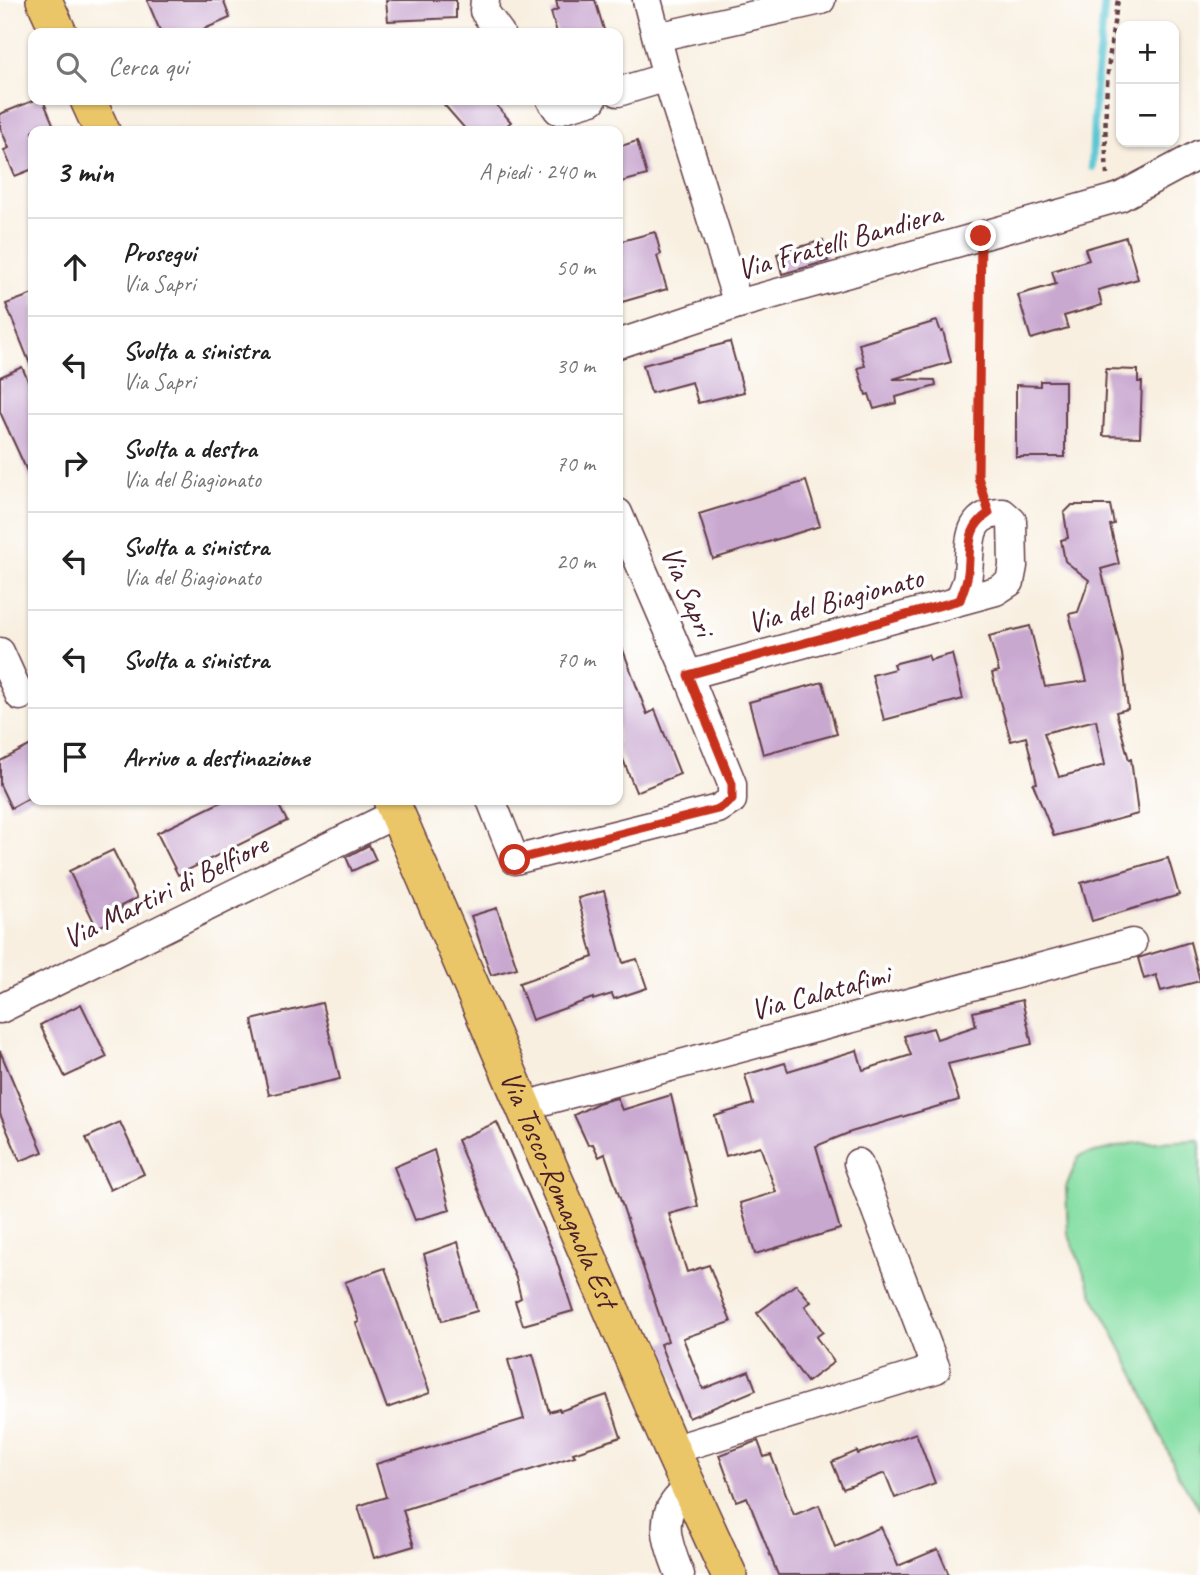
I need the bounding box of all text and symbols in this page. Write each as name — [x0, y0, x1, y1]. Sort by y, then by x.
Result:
map controls — [1116, 21, 1179, 147]
button: + — [1116, 21, 1179, 84]
search box — [28, 28, 623, 105]
icon: search — [52, 48, 90, 86]
text: Cerca qui — [108, 50, 188, 83]
button: − — [1116, 84, 1179, 147]
text: 3 min — [56, 153, 113, 191]
text: A piedi · 240 m — [479, 157, 595, 186]
street label: Via Fratelli Bandiera — [732, 193, 948, 288]
route end — [965, 220, 996, 251]
text: Prosegui — [123, 236, 196, 269]
icon: ahead — [56, 248, 94, 286]
text: 50 m — [556, 253, 595, 282]
text: Via Sapri — [123, 269, 195, 298]
text: Svolta a sinistra — [123, 334, 269, 367]
icon: left — [56, 346, 94, 384]
text: 30 m — [556, 351, 595, 380]
text: Via Sapri — [123, 367, 195, 396]
text: Svolta a destra — [123, 432, 257, 465]
icon: right — [56, 444, 94, 482]
text: 70 m — [556, 449, 595, 478]
text: Via del Biagionato — [123, 465, 261, 494]
text: Svolta a sinistra — [123, 530, 269, 563]
street label: Via Sapri — [652, 540, 725, 645]
icon: left — [56, 542, 94, 580]
text: 20 m — [556, 547, 595, 576]
street label: Via del Biagionato — [743, 558, 928, 642]
text: Via del Biagionato — [123, 563, 261, 592]
icon: left — [56, 640, 94, 678]
text: Svolta a sinistra — [123, 643, 269, 676]
text: 70 m — [556, 645, 595, 674]
icon: arrive — [56, 738, 94, 776]
text: Arrivo a destinazione — [123, 741, 309, 774]
street label: Via Martiri di Belfiore — [56, 824, 276, 957]
route start — [499, 844, 530, 875]
street label: Via Calatafimi — [746, 954, 897, 1029]
street label: Via Tosco-Romagnola Est — [491, 1065, 629, 1317]

